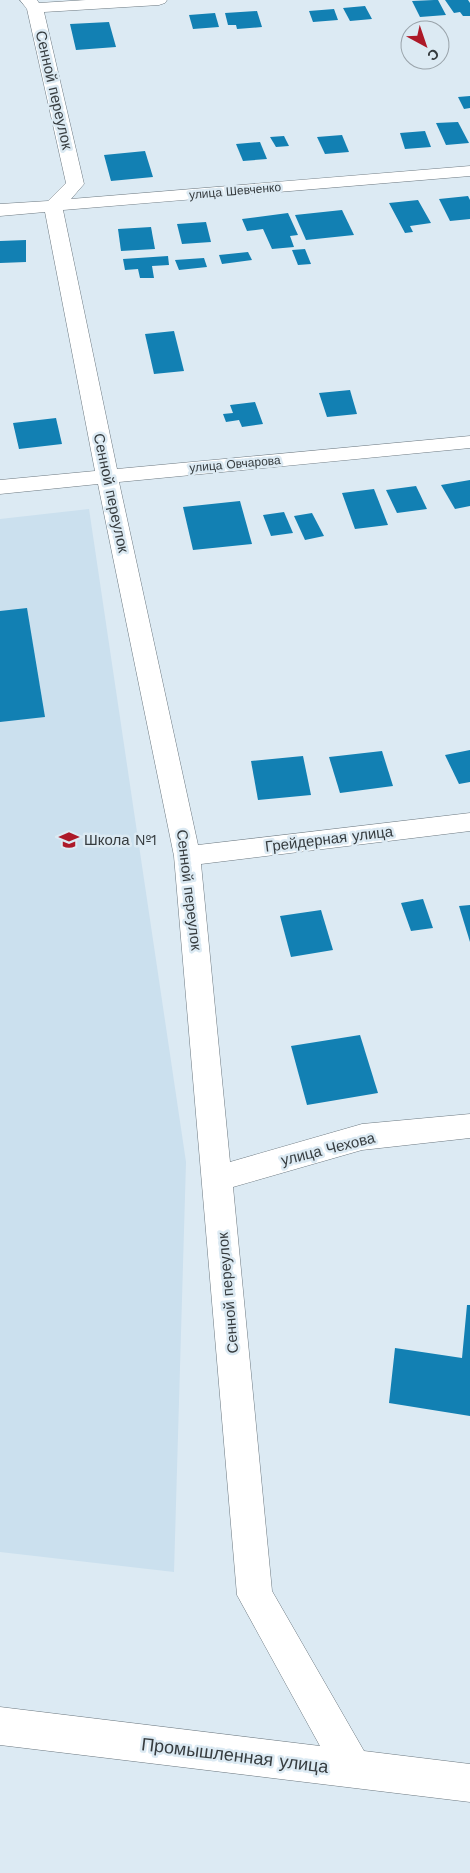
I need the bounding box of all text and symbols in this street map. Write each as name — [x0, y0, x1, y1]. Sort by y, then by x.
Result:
north arrow — [400, 20, 450, 70]
street label: Сенной переулок — [32, 29, 77, 152]
text: С — [424, 46, 442, 64]
street label: улица Шевченко — [188, 180, 282, 202]
street label: Сенной переулок — [90, 432, 133, 555]
street label: улица Овчарова — [189, 453, 281, 475]
street label: Грейдерная улица — [264, 822, 395, 856]
school or university icon: Школа №1 — [58, 829, 80, 851]
street label: Сенной переулок — [173, 829, 205, 952]
place label: Школа №1 — [84, 831, 157, 849]
street label: улица Чехова — [279, 1128, 377, 1169]
street label: Сенной переулок — [214, 1231, 242, 1354]
street label: Промышленная улица — [140, 1733, 331, 1777]

